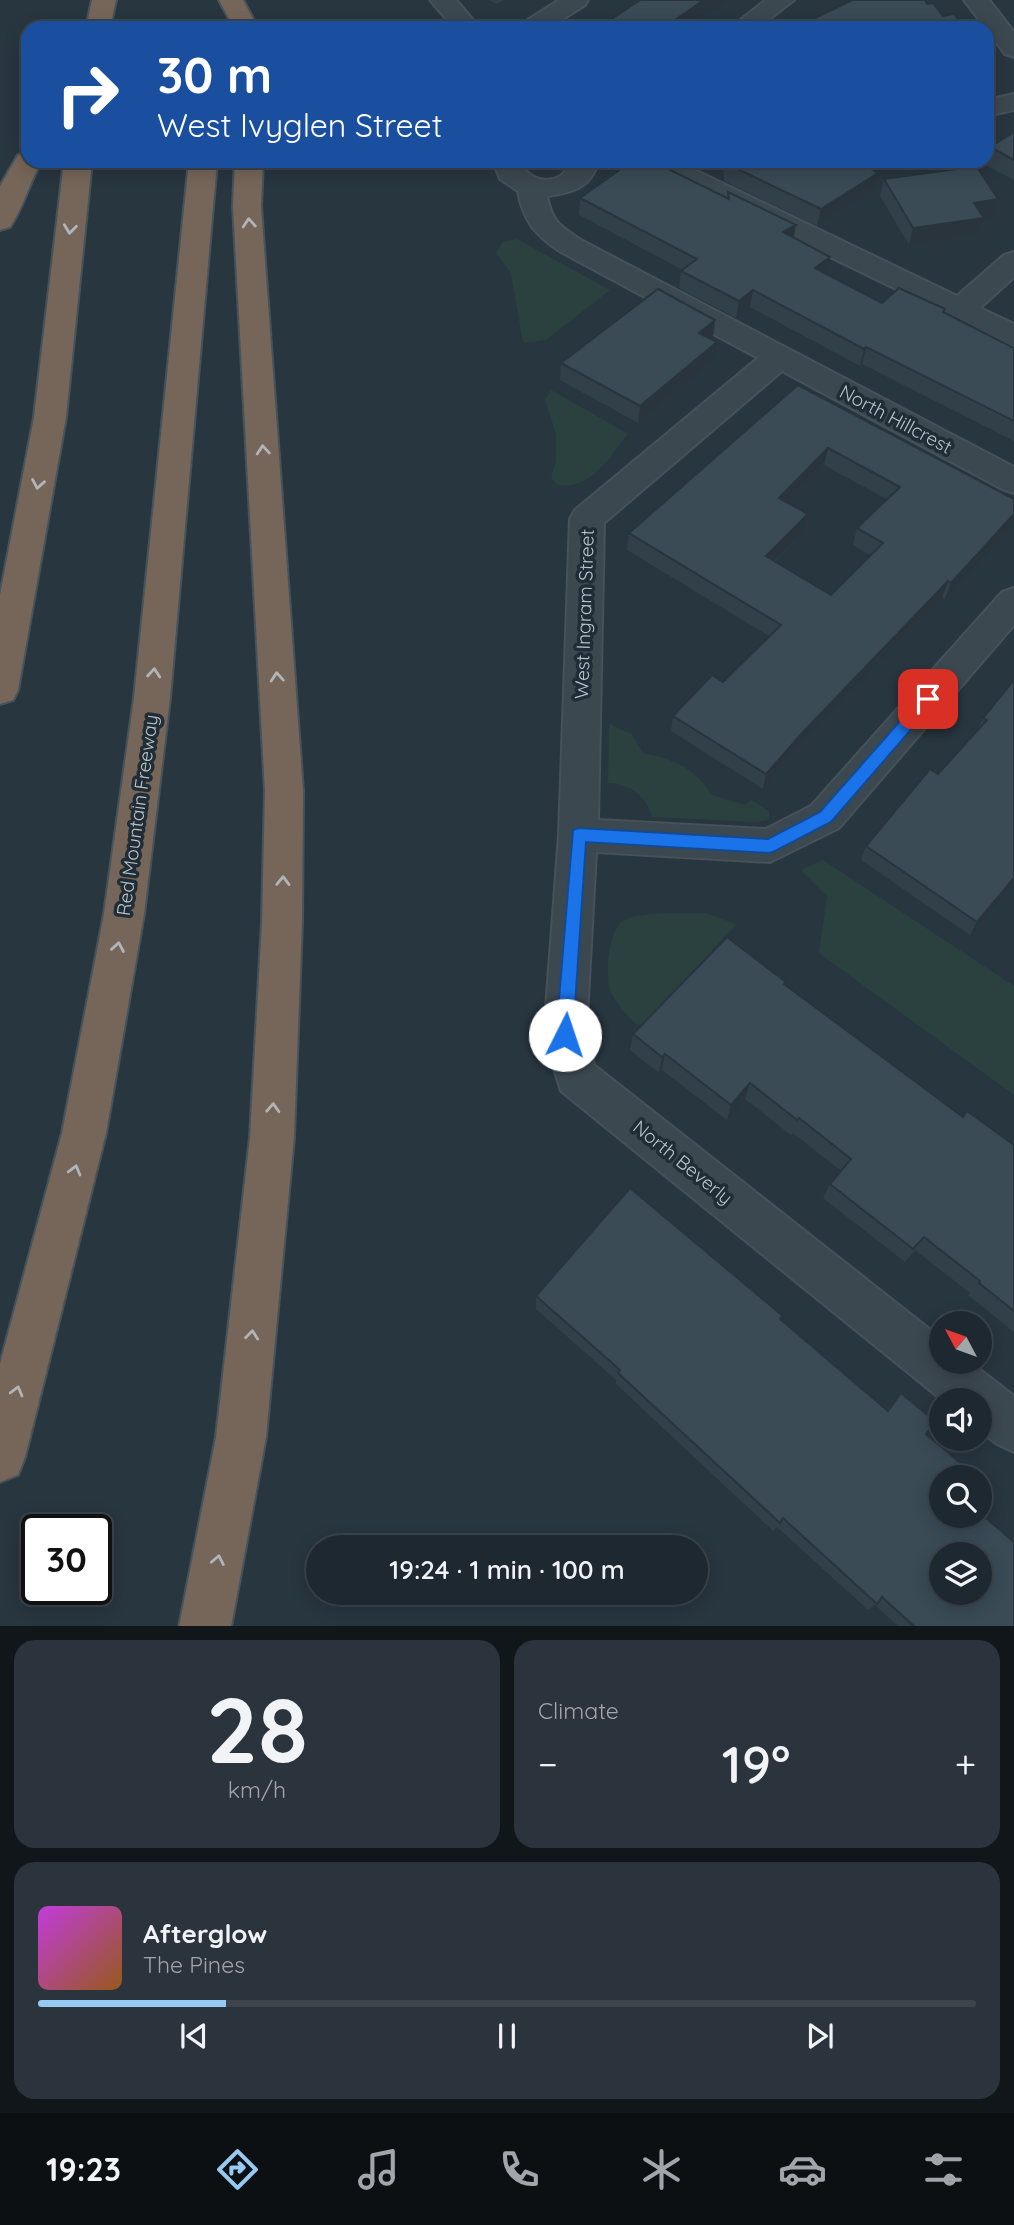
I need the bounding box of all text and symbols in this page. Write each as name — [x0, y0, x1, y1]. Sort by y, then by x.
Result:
text: 30 m — [157, 44, 272, 105]
icon: right — [42, 49, 133, 140]
text: West Ivyglen Street — [157, 105, 443, 145]
one-way arrow — [241, 217, 256, 228]
one-way arrow — [63, 223, 78, 235]
street label: North Hillcrest — [836, 379, 956, 459]
one-way arrow — [256, 444, 271, 455]
one-way arrow — [31, 478, 46, 490]
street label: West Ingram Street — [569, 529, 599, 699]
one-way arrow — [146, 667, 161, 678]
pin — [898, 669, 958, 729]
one-way arrow — [270, 671, 285, 682]
icon: arrive — [909, 680, 947, 718]
street label: Red Mountain Freeway — [111, 713, 163, 917]
one-way arrow — [275, 875, 291, 886]
one-way arrow — [110, 941, 125, 953]
position arrow — [528, 998, 602, 1072]
one-way arrow — [265, 1103, 280, 1114]
street label: North Beverly — [628, 1115, 738, 1209]
one-way arrow — [66, 1165, 81, 1177]
north arrow — [929, 1311, 992, 1374]
map controls — [929, 1311, 992, 1605]
one-way arrow — [244, 1329, 259, 1341]
one-way arrow — [9, 1385, 23, 1397]
button: sound — [929, 1388, 992, 1451]
button: search — [929, 1465, 992, 1528]
speed limit sign: 30 — [21, 1514, 112, 1605]
button: layers — [929, 1542, 992, 1605]
text: 19:24 · 1 min · 100 m — [389, 1553, 625, 1586]
one-way arrow — [209, 1554, 224, 1566]
text: 28 — [206, 1672, 308, 1786]
text: Climate — [538, 1696, 619, 1725]
text: 19° — [722, 1731, 791, 1796]
text: − — [538, 1740, 558, 1788]
text: + — [955, 1740, 976, 1788]
text: km/h — [228, 1775, 286, 1804]
text: Afterglow — [143, 1917, 267, 1950]
text: The Pines — [143, 1950, 245, 1979]
icon: previous — [175, 2017, 213, 2055]
icon: pause — [488, 2017, 526, 2055]
icon: next — [801, 2017, 839, 2055]
icon: directions — [213, 2145, 262, 2194]
icon: music — [354, 2145, 403, 2194]
icon: phone — [495, 2145, 544, 2194]
icon: climate — [637, 2145, 686, 2194]
icon: car — [778, 2145, 827, 2194]
icon: filters — [919, 2145, 968, 2194]
text: 19:23 — [46, 2149, 121, 2189]

